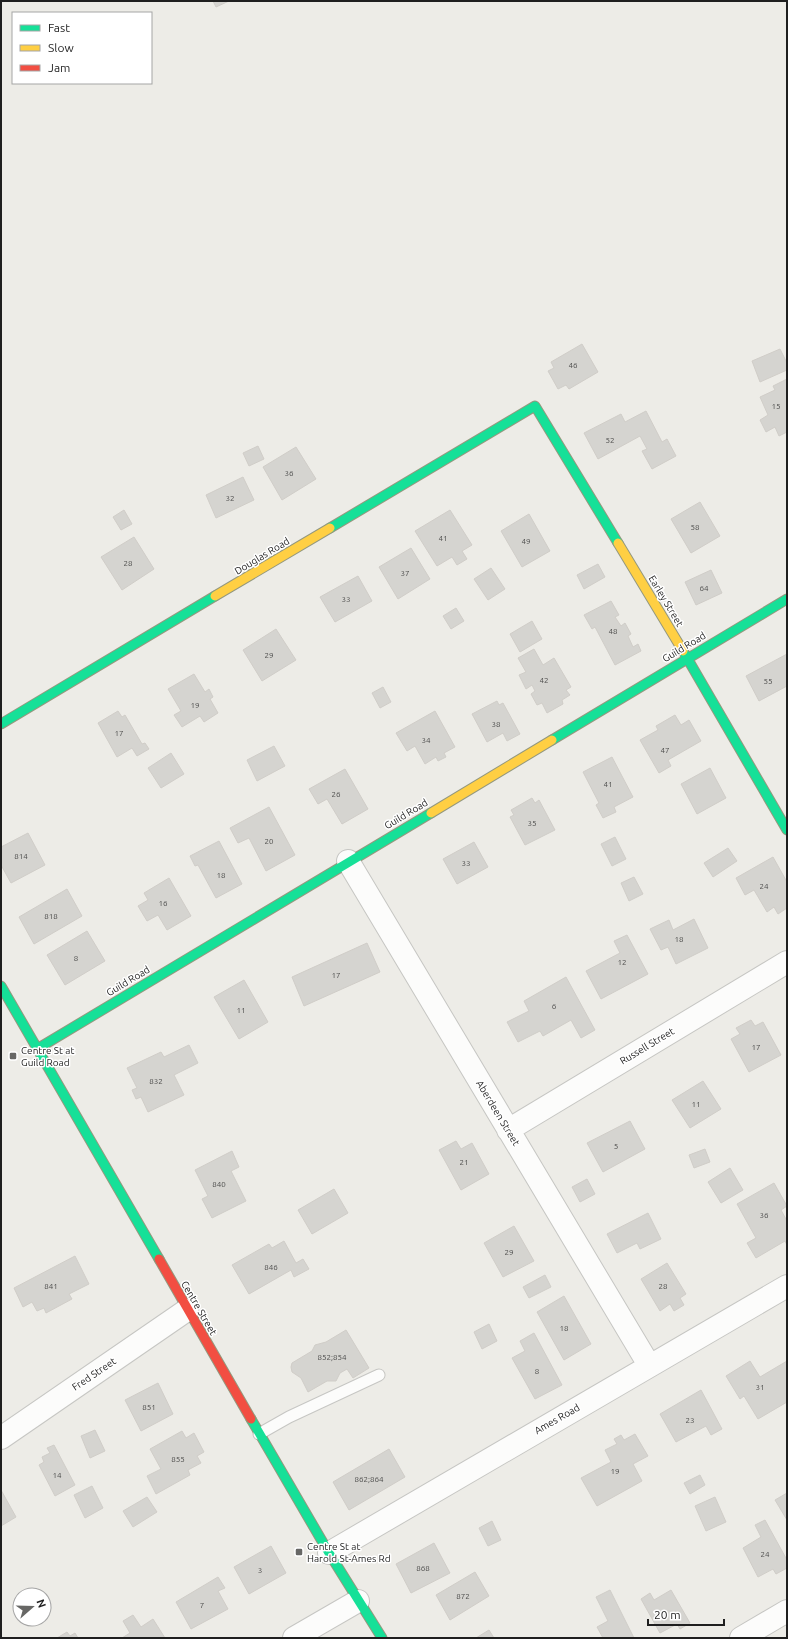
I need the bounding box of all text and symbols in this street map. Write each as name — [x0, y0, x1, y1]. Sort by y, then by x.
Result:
legend — [12, 12, 152, 84]
text: Fast — [48, 21, 70, 34]
text: Slow — [48, 41, 74, 54]
text: Jam — [48, 61, 70, 74]
house number: 46 — [568, 361, 578, 370]
house number: 15 — [771, 402, 781, 411]
house number: 52 — [605, 436, 615, 445]
house number: 36 — [284, 469, 294, 478]
house number: 32 — [225, 494, 235, 503]
house number: 58 — [690, 523, 700, 532]
house number: 41 — [438, 534, 448, 543]
street label: Douglas Road — [233, 535, 291, 577]
house number: 49 — [521, 537, 531, 546]
house number: 28 — [123, 559, 133, 568]
house number: 37 — [400, 569, 410, 578]
street label: Earley Street — [646, 573, 686, 629]
house number: 64 — [699, 584, 709, 593]
house number: 33 — [341, 595, 351, 604]
house number: 48 — [608, 627, 618, 636]
street label: Guild Road — [660, 630, 708, 664]
house number: 29 — [264, 651, 274, 660]
house number: 42 — [539, 676, 549, 685]
house number: 55 — [763, 677, 773, 686]
house number: 19 — [190, 701, 200, 710]
house number: 38 — [491, 720, 501, 729]
house number: 17 — [114, 729, 124, 738]
house number: 34 — [421, 736, 431, 745]
house number: 47 — [660, 746, 670, 755]
house number: 41 — [603, 780, 613, 789]
house number: 26 — [331, 790, 341, 799]
street label: Guild Road — [382, 797, 430, 831]
house number: 35 — [527, 819, 537, 828]
house number: 20 — [264, 837, 274, 846]
house number: 814 — [14, 852, 28, 861]
house number: 33 — [461, 859, 471, 868]
house number: 18 — [216, 871, 226, 880]
house number: 24 — [759, 882, 769, 891]
house number: 16 — [158, 899, 168, 908]
house number: 818 — [44, 912, 58, 921]
house number: 18 — [674, 935, 684, 944]
house number: 8 — [74, 954, 79, 963]
house number: 12 — [617, 958, 627, 967]
street label: Guild Road — [104, 964, 152, 998]
house number: 17 — [331, 971, 341, 980]
house number: 6 — [552, 1002, 557, 1011]
house number: 11 — [236, 1006, 246, 1015]
street label: Russell Street — [618, 1025, 676, 1067]
house number: 17 — [751, 1043, 761, 1052]
place label: Centre St at Guild Road — [21, 1045, 74, 1068]
marker: Centre St at Guild Road — [8, 1051, 18, 1061]
house number: 832 — [149, 1077, 163, 1086]
street label: Aberdeen Street — [474, 1078, 522, 1148]
house number: 11 — [691, 1100, 701, 1109]
house number: 5 — [614, 1142, 618, 1151]
house number: 21 — [459, 1158, 469, 1167]
house number: 840 — [212, 1180, 226, 1189]
house number: 36 — [759, 1211, 769, 1220]
house number: 29 — [504, 1248, 514, 1257]
house number: 846 — [264, 1263, 278, 1272]
street label: Centre Street — [179, 1279, 219, 1337]
house number: 841 — [44, 1282, 58, 1291]
house number: 28 — [658, 1282, 668, 1291]
house number: 18 — [559, 1324, 569, 1333]
house number: 852;854 — [317, 1353, 347, 1362]
street label: Fred Street — [70, 1355, 118, 1393]
house number: 8 — [535, 1367, 540, 1376]
house number: 31 — [755, 1383, 765, 1392]
street label: Ames Road — [532, 1402, 582, 1436]
house number: 851 — [142, 1403, 156, 1412]
house number: 23 — [685, 1416, 695, 1425]
house number: 855 — [171, 1455, 185, 1464]
house number: 19 — [610, 1467, 620, 1476]
house number: 14 — [52, 1471, 62, 1480]
house number: 862;864 — [354, 1475, 384, 1484]
place label: Centre St at Harold St-Ames Rd — [307, 1541, 391, 1564]
marker: Centre St at Harold St-Ames Rd — [294, 1547, 304, 1557]
house number: 24 — [760, 1550, 770, 1559]
house number: 868 — [416, 1564, 430, 1573]
house number: 3 — [258, 1566, 262, 1575]
north arrow — [12, 1587, 52, 1627]
house number: 872 — [456, 1592, 470, 1601]
text: N — [34, 1598, 48, 1609]
house number: 7 — [200, 1601, 204, 1610]
scale bar — [648, 1601, 724, 1627]
text: 20 m — [654, 1608, 681, 1621]

